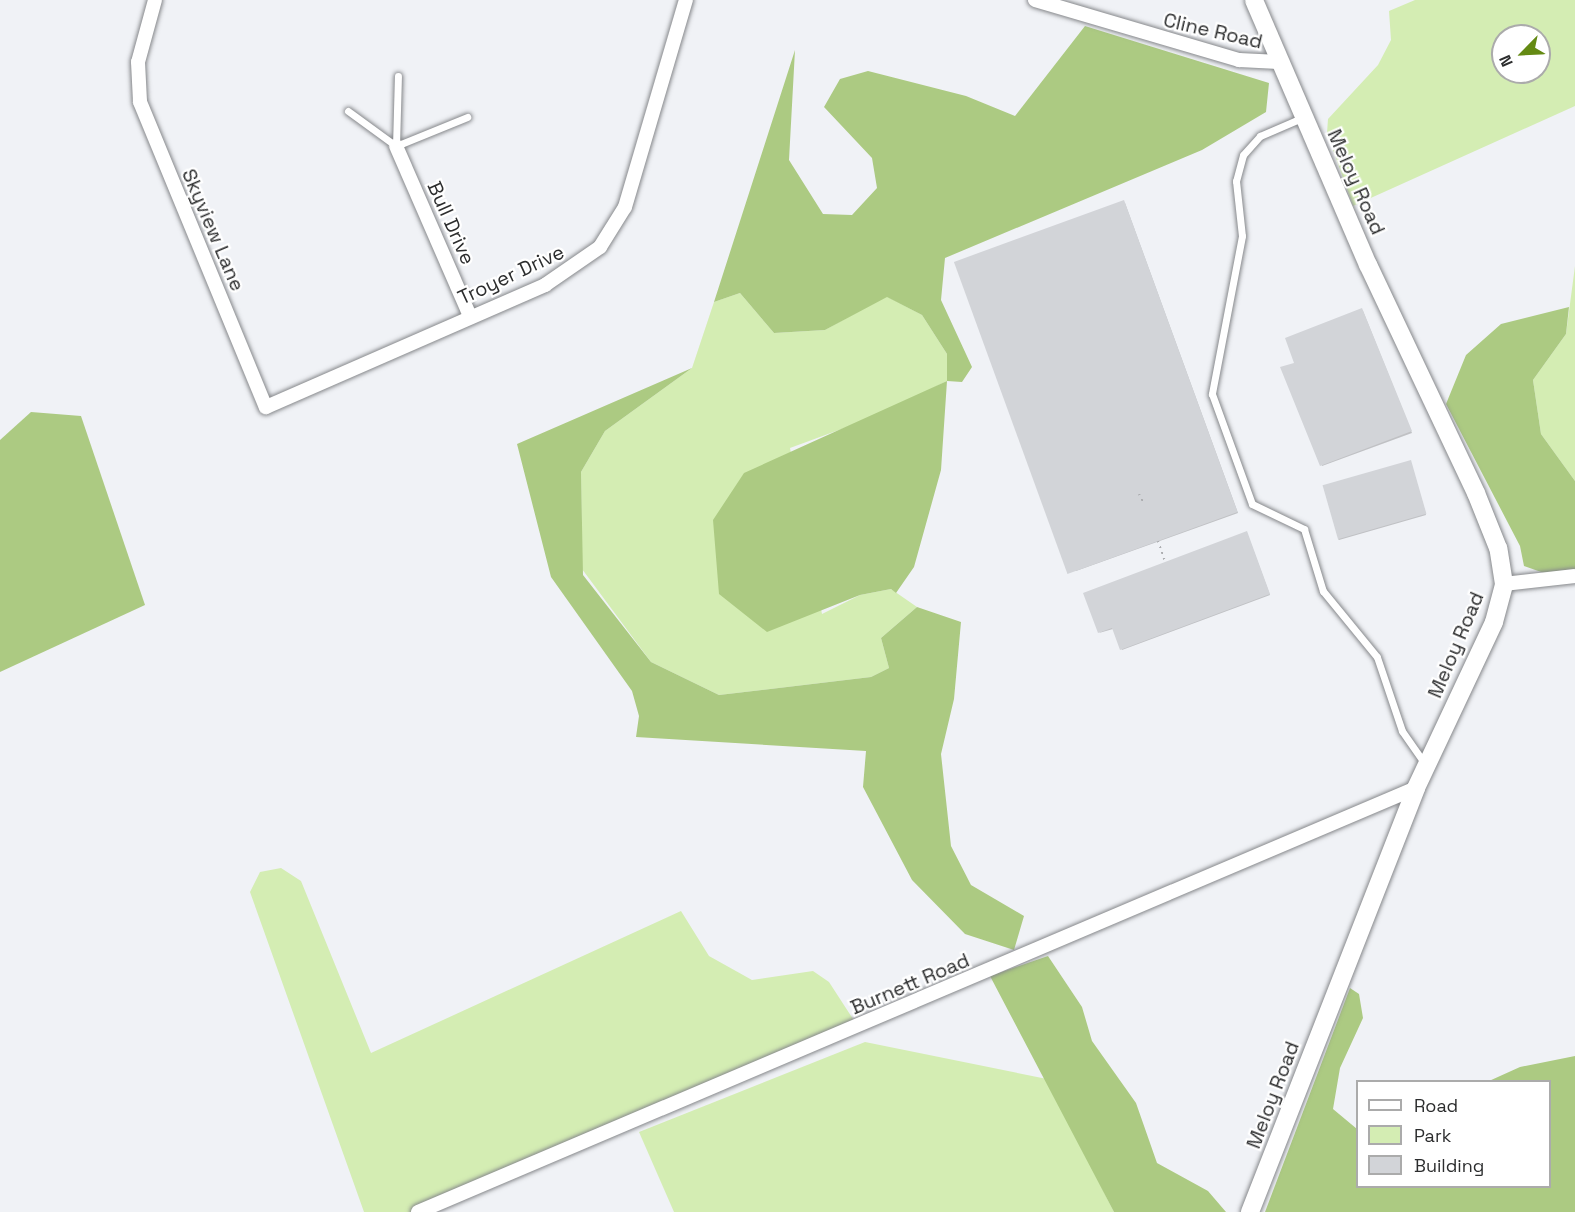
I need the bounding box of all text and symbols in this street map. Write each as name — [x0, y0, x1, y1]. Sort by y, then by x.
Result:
street label: Cline Road — [1161, 8, 1265, 54]
north arrow — [1491, 24, 1551, 84]
text: N — [1494, 52, 1518, 70]
street label: Meloy Road — [1322, 126, 1390, 238]
street label: Skyview Lane — [177, 165, 249, 295]
street label: Bull Drive — [422, 178, 480, 268]
street label: Troyer Drive — [454, 240, 568, 310]
street label: Meloy Road — [1423, 588, 1489, 702]
street label: Burnett Road — [847, 948, 973, 1020]
street label: Meloy Road — [1242, 1038, 1304, 1152]
legend — [1356, 1080, 1551, 1188]
text: Road — [1414, 1094, 1458, 1117]
text: Park — [1414, 1124, 1451, 1147]
text: Building — [1414, 1154, 1484, 1177]

